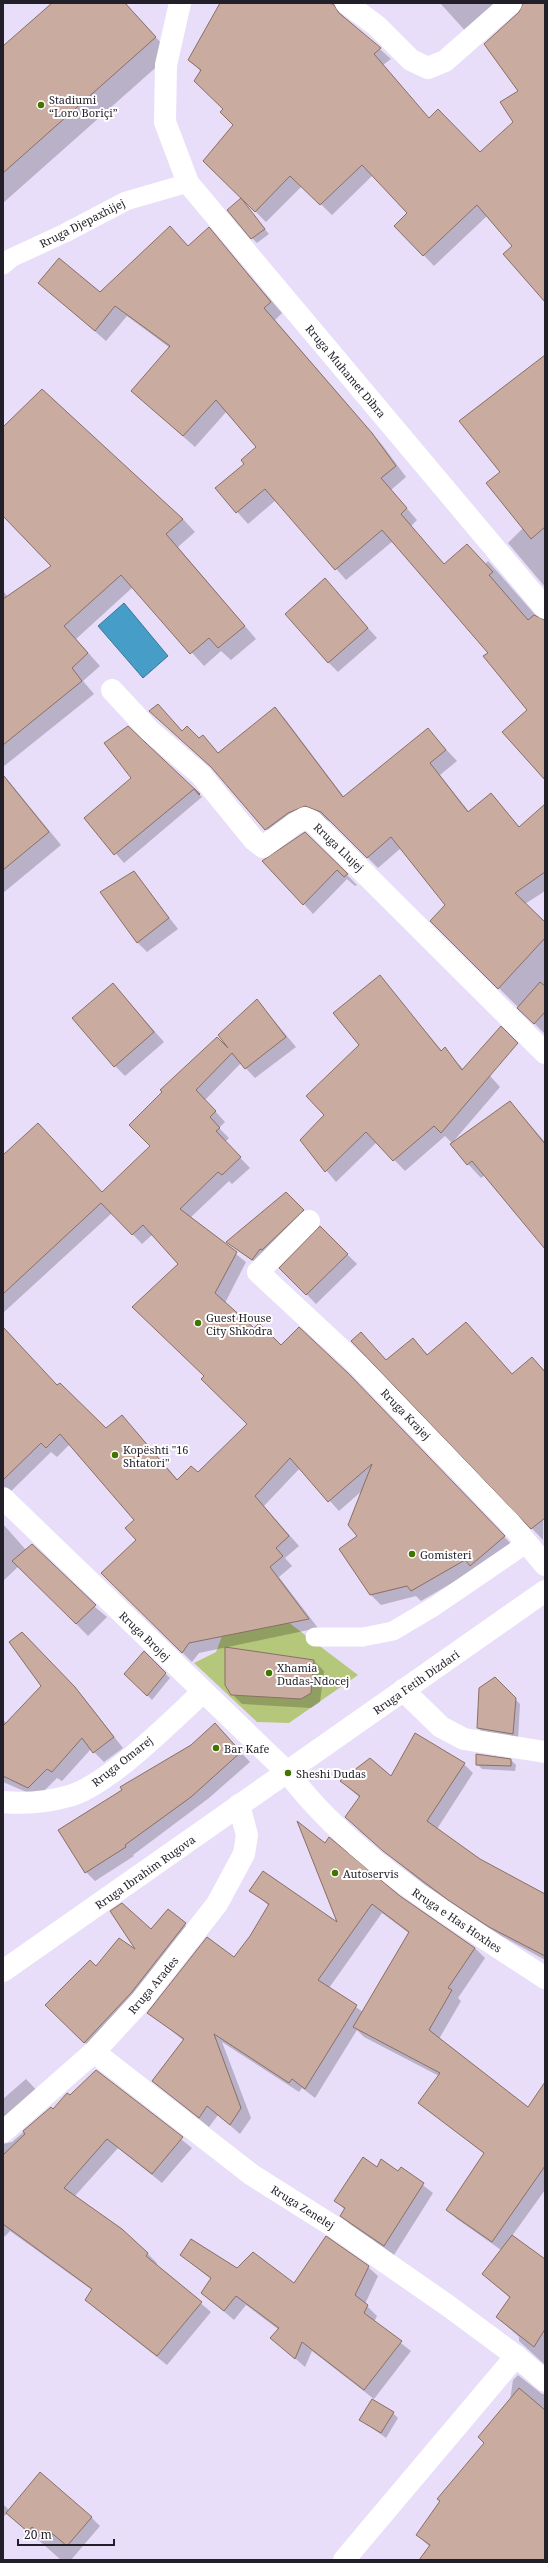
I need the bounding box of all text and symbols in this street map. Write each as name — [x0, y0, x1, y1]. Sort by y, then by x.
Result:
place label: Stadiumi “Loro Boriçi” — [49, 92, 118, 120]
marker: Stadiumi “Loro Boriçi” — [36, 100, 46, 110]
street label: Rruga Djepaxhijej — [37, 195, 127, 251]
street label: Rruga Muhamet Dibra — [303, 321, 389, 421]
street label: Rruga Llujej — [311, 819, 367, 875]
place label: Guest House City Shkodra — [206, 1310, 273, 1338]
marker: Guest House City Shkodra — [193, 1318, 203, 1328]
street label: Rruga Krajej — [378, 1385, 434, 1443]
place label: Kopështi "16 Shtatori" — [123, 1442, 188, 1470]
marker: Kopështi "16 Shtatori" — [110, 1450, 120, 1460]
place label: Gomisteri — [420, 1547, 472, 1562]
marker: Gomisteri — [407, 1549, 417, 1559]
street label: Rruga Brojej — [116, 1608, 174, 1664]
street label: Rruga Fetih Dizdari — [370, 1646, 463, 1717]
place label: Xhamia Dudas-Ndocej — [277, 1660, 349, 1688]
marker: Xhamia Dudas-Ndocej — [264, 1668, 274, 1678]
street label: Rruga Omarej — [88, 1732, 156, 1790]
place label: Bar Kafe — [224, 1741, 269, 1756]
marker: Bar Kafe — [211, 1743, 221, 1753]
place label: Sheshi Dudas — [296, 1766, 366, 1781]
marker: Sheshi Dudas — [283, 1768, 293, 1778]
street label: Rruga Ibrahim Rugova — [92, 1832, 198, 1912]
place label: Autoservis — [343, 1866, 399, 1881]
marker: Autoservis — [330, 1868, 340, 1878]
street label: Rruga e Has Hoxhes — [409, 1884, 505, 1956]
street label: Rruga Arades — [124, 1953, 182, 2017]
street label: Rruga Zenelej — [268, 2181, 338, 2233]
scale bar — [18, 2521, 114, 2547]
text: 20 m — [24, 2526, 52, 2543]

